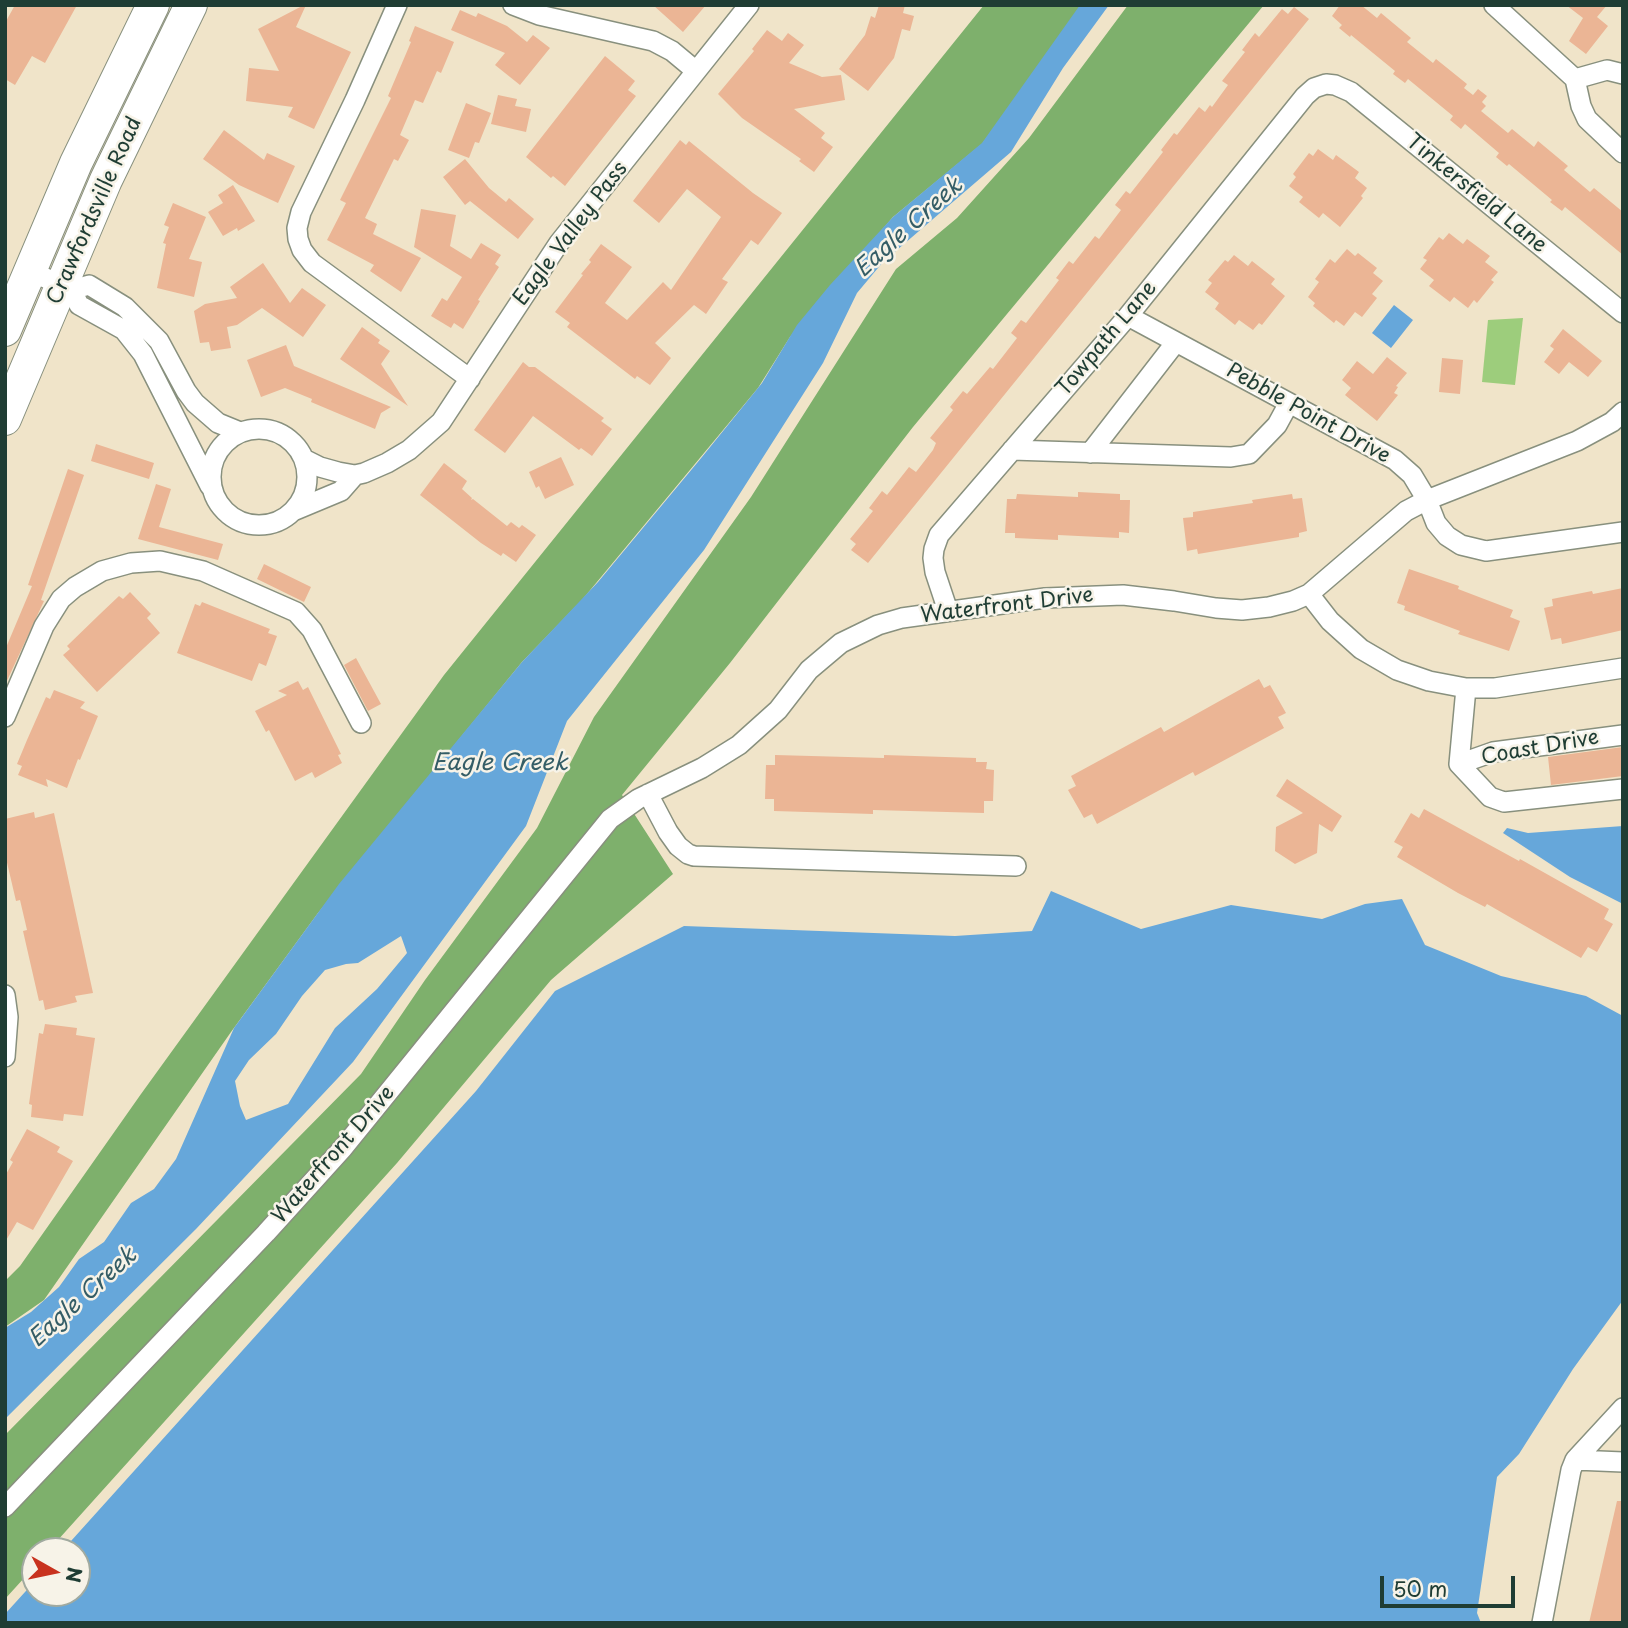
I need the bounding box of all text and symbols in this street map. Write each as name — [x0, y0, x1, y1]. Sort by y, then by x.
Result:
street label: Crawfordsville Road — [42, 113, 148, 309]
street label: Tinkersfield Lane — [1400, 129, 1552, 259]
street label: Eagle Valley Pass — [509, 157, 633, 311]
water label: Eagle Creek — [849, 172, 969, 284]
street label: Towpath Lane — [1051, 276, 1163, 402]
street label: Pebble Point Drive — [1222, 359, 1394, 469]
street label: Waterfront Drive — [919, 583, 1095, 629]
street label: Coast Drive — [1479, 725, 1601, 771]
water label: Eagle Creek — [432, 750, 568, 778]
street label: Waterfront Drive — [267, 1081, 401, 1229]
water label: Eagle Creek — [23, 1242, 143, 1354]
north arrow — [21, 1537, 91, 1607]
scale bar — [1383, 1562, 1518, 1606]
text: N — [60, 1565, 90, 1585]
text: 50 m — [1393, 1572, 1447, 1604]

